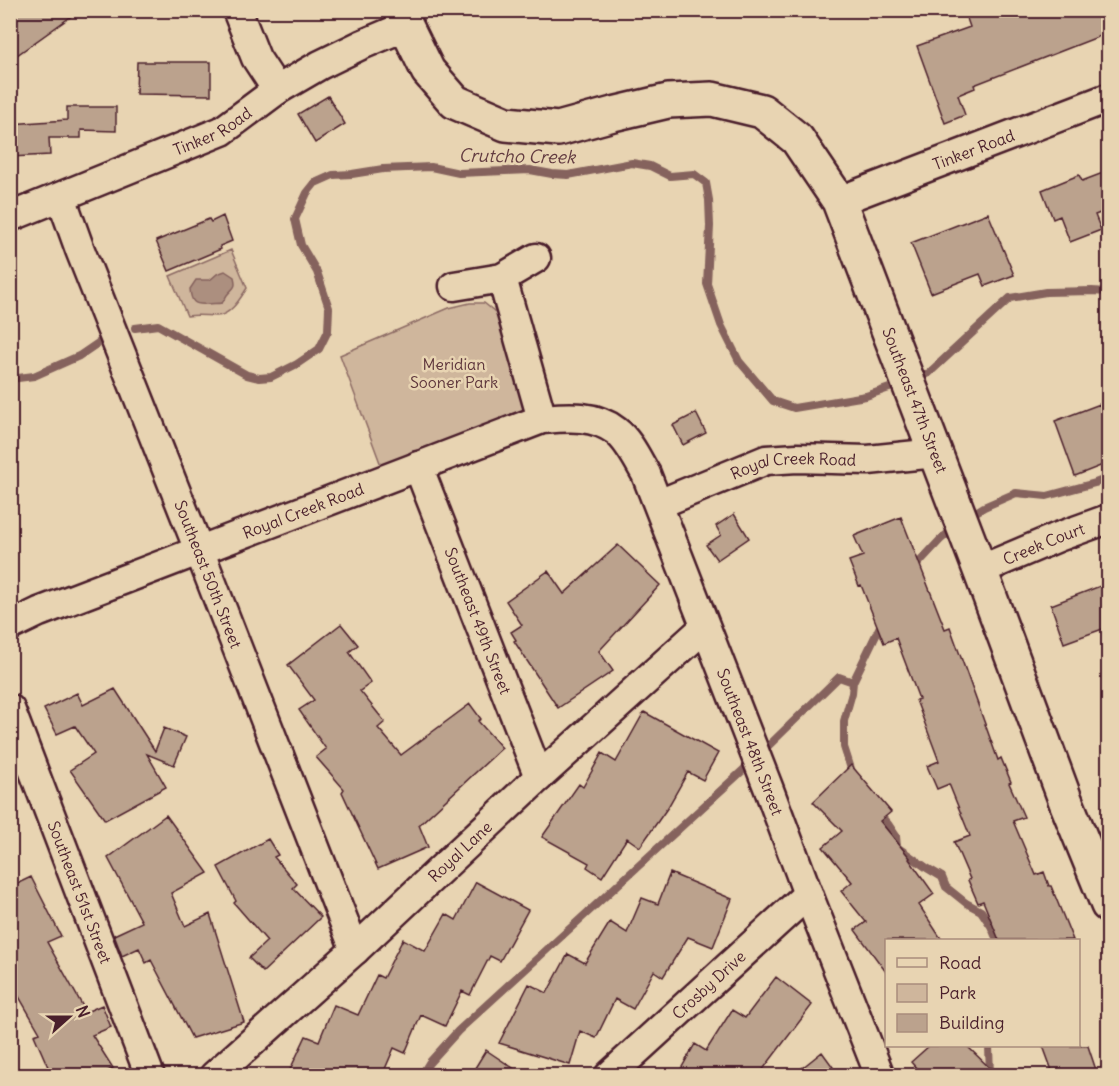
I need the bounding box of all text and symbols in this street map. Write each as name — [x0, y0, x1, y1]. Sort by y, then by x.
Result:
street label: Tinker Road — [170, 103, 255, 160]
street label: Tinker Road — [930, 125, 1017, 174]
water label: Crutcho Creek — [458, 143, 577, 169]
street label: Southeast 47th Street — [878, 325, 952, 476]
park label: Meridian Sooner Park — [410, 354, 498, 392]
street label: Royal Creek Road — [727, 448, 857, 484]
street label: Royal Creek Road — [240, 478, 366, 543]
street label: Southeast 50th Street — [170, 497, 247, 652]
street label: Creek Court — [1000, 518, 1088, 569]
street label: Southeast 49th Street — [441, 544, 516, 697]
street label: Southeast 48th Street — [713, 666, 788, 819]
street label: Royal Lane — [424, 817, 496, 886]
street label: Southeast 51st Street — [44, 818, 116, 967]
legend — [885, 939, 1080, 1047]
street label: Crosby Drive — [668, 946, 750, 1024]
text: Road — [939, 951, 982, 974]
text: Park — [939, 981, 976, 1004]
north arrow — [39, 987, 99, 1047]
text: N — [72, 1003, 94, 1020]
text: Building — [939, 1011, 1004, 1034]

